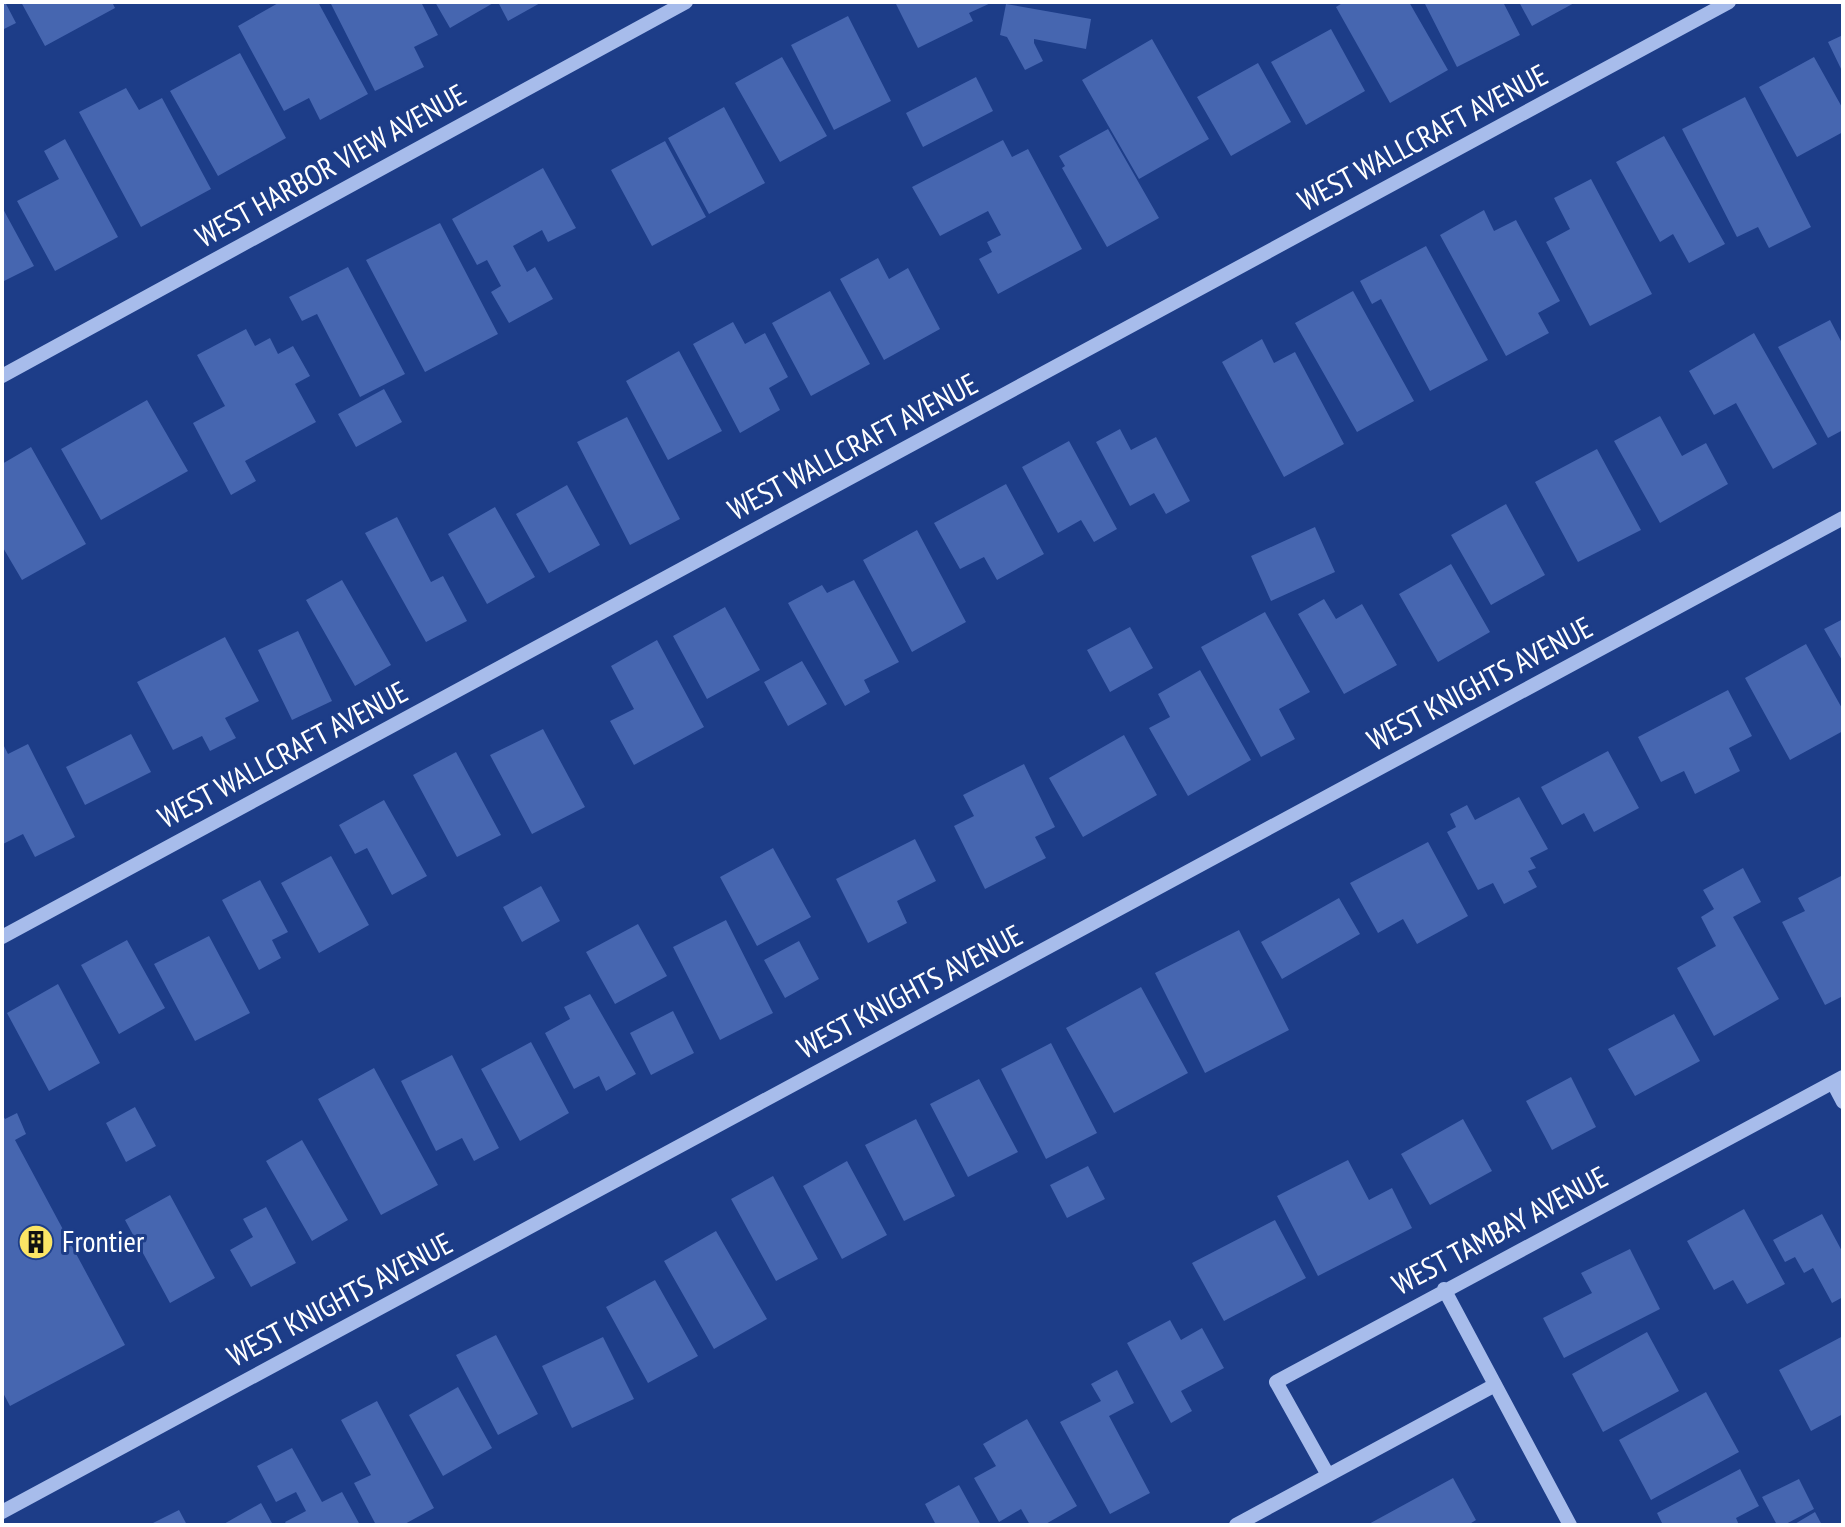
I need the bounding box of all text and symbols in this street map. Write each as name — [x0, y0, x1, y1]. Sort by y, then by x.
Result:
street label: WEST WALLCRAFT AVENUE — [1291, 54, 1554, 219]
street label: WEST HARBOR VIEW AVENUE — [188, 74, 472, 255]
street label: WEST WALLCRAFT AVENUE — [721, 363, 984, 528]
street label: WEST KNIGHTS AVENUE — [1360, 607, 1599, 758]
street label: WEST WALLCRAFT AVENUE — [151, 671, 414, 836]
street label: WEST KNIGHTS AVENUE — [790, 915, 1029, 1066]
street label: WEST TAMBAY AVENUE — [1385, 1156, 1614, 1303]
place label: Frontier — [62, 1221, 145, 1260]
building icon: Frontier — [17, 1223, 55, 1261]
street label: WEST KNIGHTS AVENUE — [220, 1223, 459, 1374]

